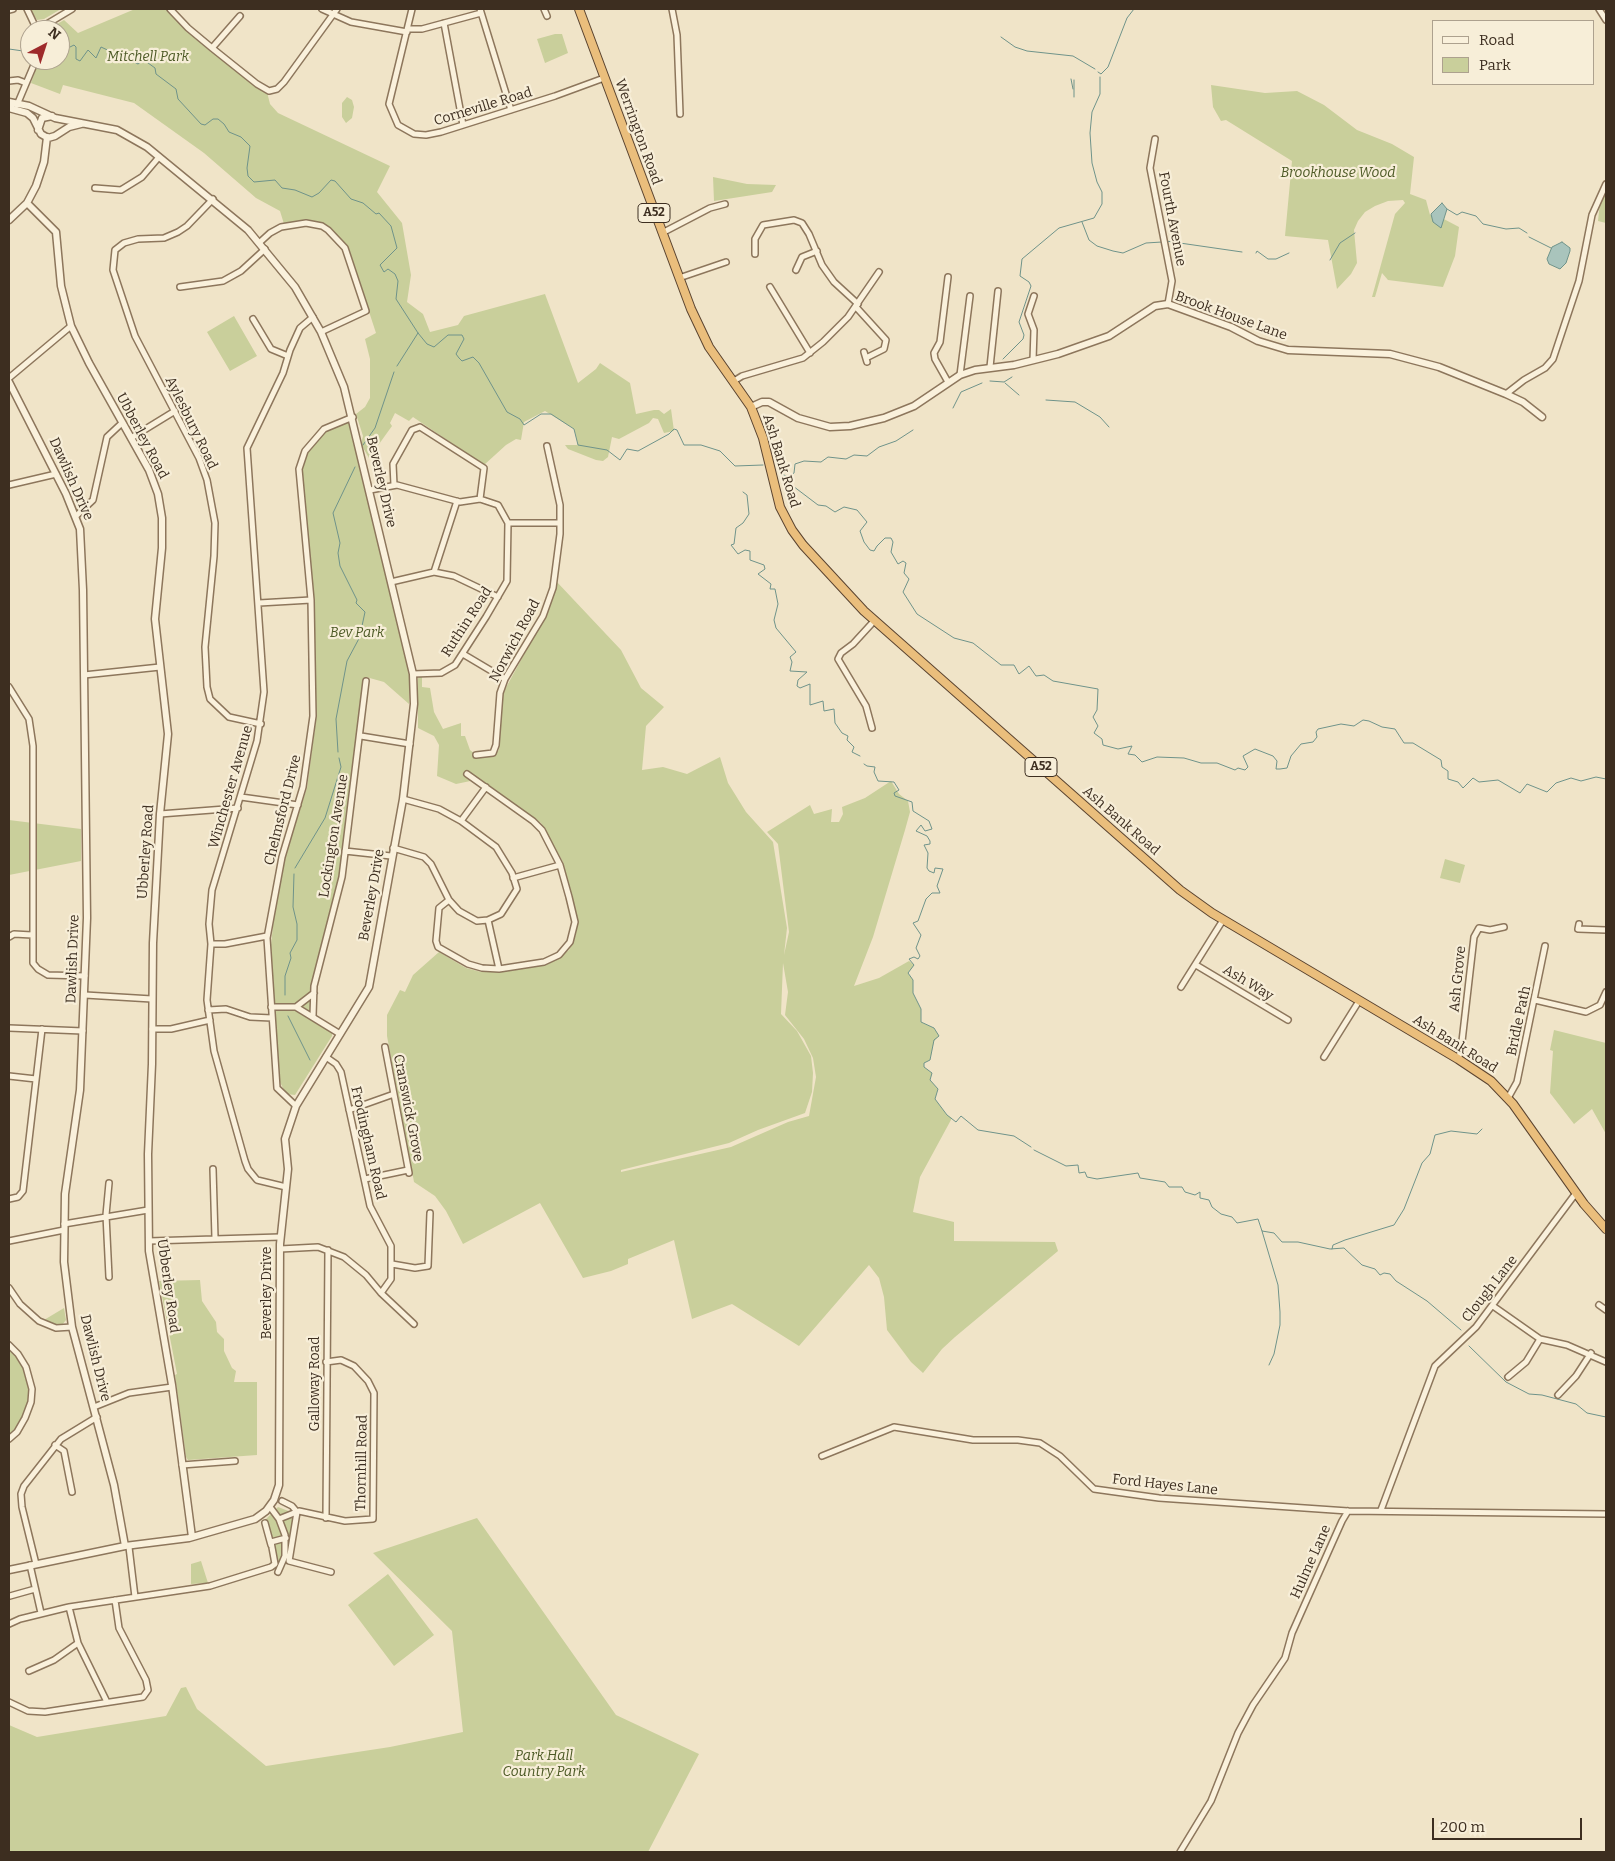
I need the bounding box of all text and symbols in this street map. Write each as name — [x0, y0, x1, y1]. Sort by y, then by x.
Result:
north arrow — [20, 20, 70, 70]
legend — [1432, 20, 1595, 85]
text: N — [45, 24, 64, 44]
text: Road — [1479, 31, 1514, 49]
park label: Mitchell Park — [107, 49, 189, 65]
text: Park — [1479, 56, 1511, 74]
street label: Werrington Road — [611, 77, 665, 187]
street label: Corneville Road — [432, 84, 534, 130]
park label: Brookhouse Wood — [1280, 165, 1396, 181]
street label: Fourth Avenue — [1155, 170, 1189, 268]
road number: A52 — [638, 204, 670, 222]
street label: Brook House Lane — [1173, 288, 1289, 344]
street label: Aylesbury Road — [161, 374, 221, 472]
street label: Ubberley Road — [112, 390, 172, 482]
street label: Ash Bank Road — [759, 412, 803, 510]
street label: Dawlish Drive — [45, 435, 97, 523]
street label: Beverley Drive — [362, 435, 400, 529]
street label: Ruthin Road — [438, 584, 496, 660]
street label: Norwich Road — [486, 597, 544, 685]
park label: Bev Park — [330, 625, 384, 641]
street label: Winchester Avenue — [205, 723, 257, 851]
street label: Chelmsford Drive — [261, 753, 305, 867]
road number: A52 — [1025, 758, 1057, 776]
street label: Lockington Avenue — [316, 773, 352, 899]
street label: Ash Bank Road — [1079, 783, 1163, 859]
street label: Ubberley Road — [134, 804, 158, 900]
street label: Beverley Drive — [356, 848, 388, 942]
street label: Dawlish Drive — [63, 914, 83, 1004]
street label: Ash Grove — [1446, 945, 1470, 1013]
street label: Ash Way — [1220, 961, 1276, 1005]
street label: Bridle Path — [1503, 985, 1535, 1057]
street label: Ash Bank Road — [1410, 1011, 1500, 1077]
street label: Cranswick Grove — [389, 1053, 427, 1163]
street label: Frodingham Road — [347, 1085, 389, 1201]
street label: Ubberley Road — [153, 1238, 183, 1334]
street label: Beverley Drive — [259, 1246, 275, 1340]
street label: Clough Lane — [1459, 1252, 1521, 1326]
street label: Dawlish Drive — [76, 1313, 114, 1403]
street label: Galloway Road — [307, 1337, 323, 1431]
street label: Thornhill Road — [353, 1415, 371, 1511]
street label: Ford Hayes Lane — [1111, 1471, 1219, 1499]
street label: Hulme Lane — [1287, 1522, 1335, 1602]
park label: Park Hall Country Park — [503, 1748, 585, 1780]
scale bar — [1435, 1808, 1585, 1840]
text: 200 m — [1440, 1818, 1485, 1836]

